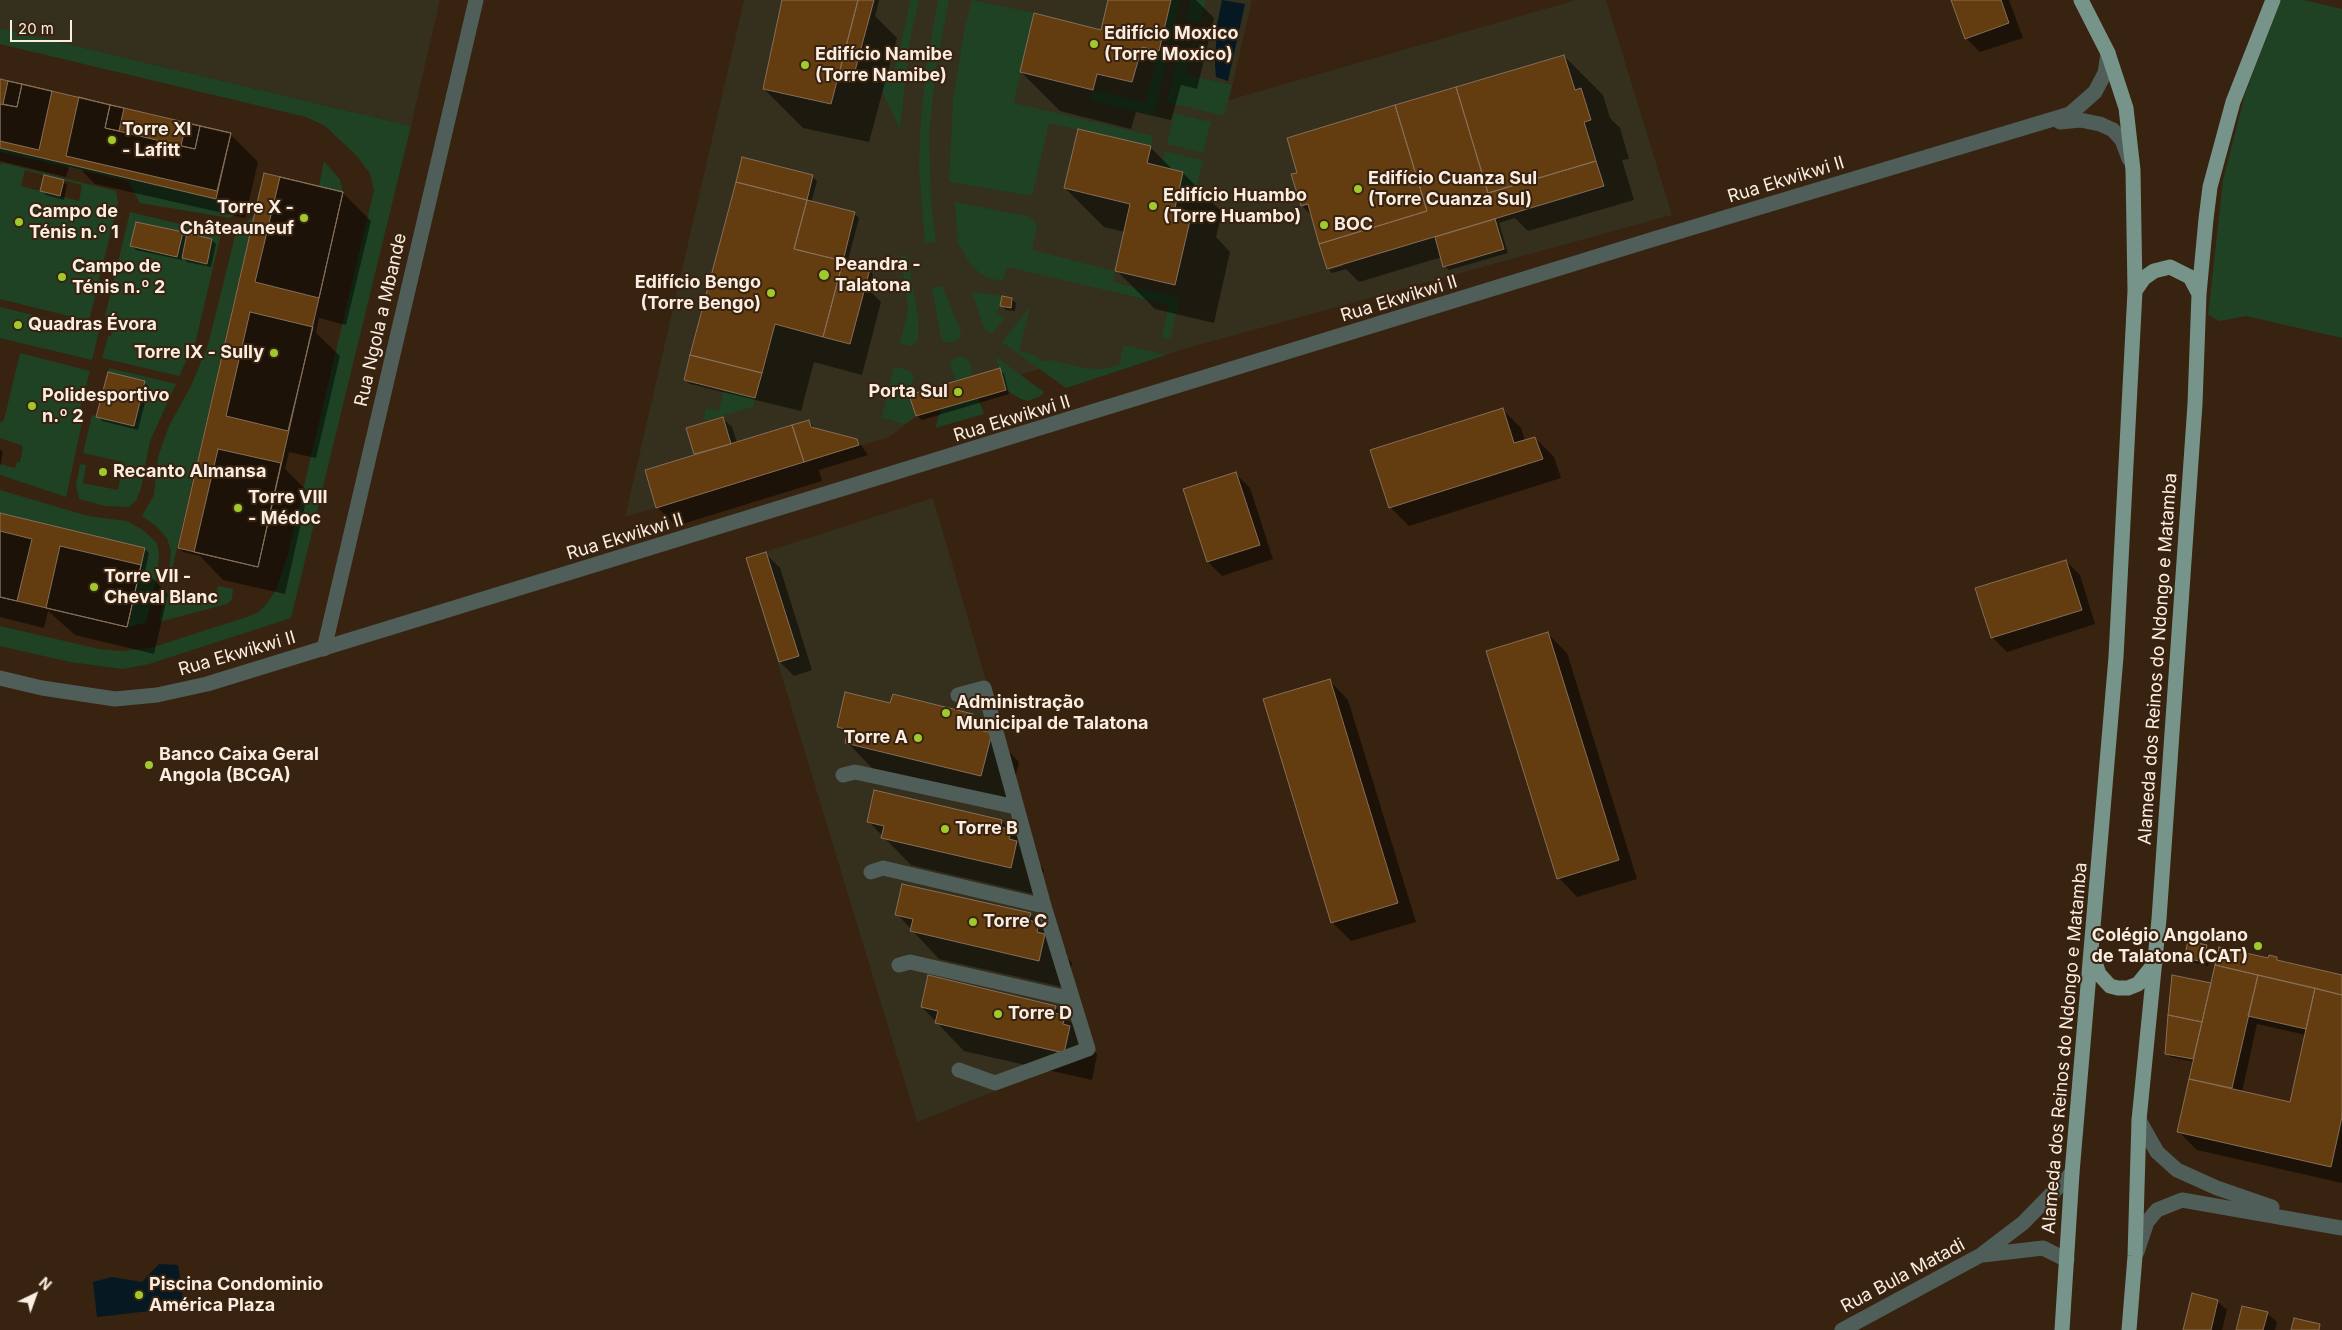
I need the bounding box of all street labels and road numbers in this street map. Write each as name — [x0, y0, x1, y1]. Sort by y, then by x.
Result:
street label: Rua Ekwikwi II — [1725, 152, 1847, 208]
street label: Rua Ngola a Mbande — [351, 231, 411, 409]
street label: Rua Ekwikwi II — [1338, 271, 1460, 327]
street label: Rua Ekwikwi II — [951, 391, 1073, 447]
street label: Alameda dos Reinos do Ndongo e Matamba — [2134, 472, 2182, 846]
street label: Rua Ekwikwi II — [564, 509, 686, 565]
street label: Rua Ekwikwi II — [176, 627, 298, 681]
street label: Alameda dos Reinos do Ndongo e Matamba — [2038, 861, 2092, 1235]
street label: Rua Bula Matadi — [1837, 1234, 1969, 1318]

